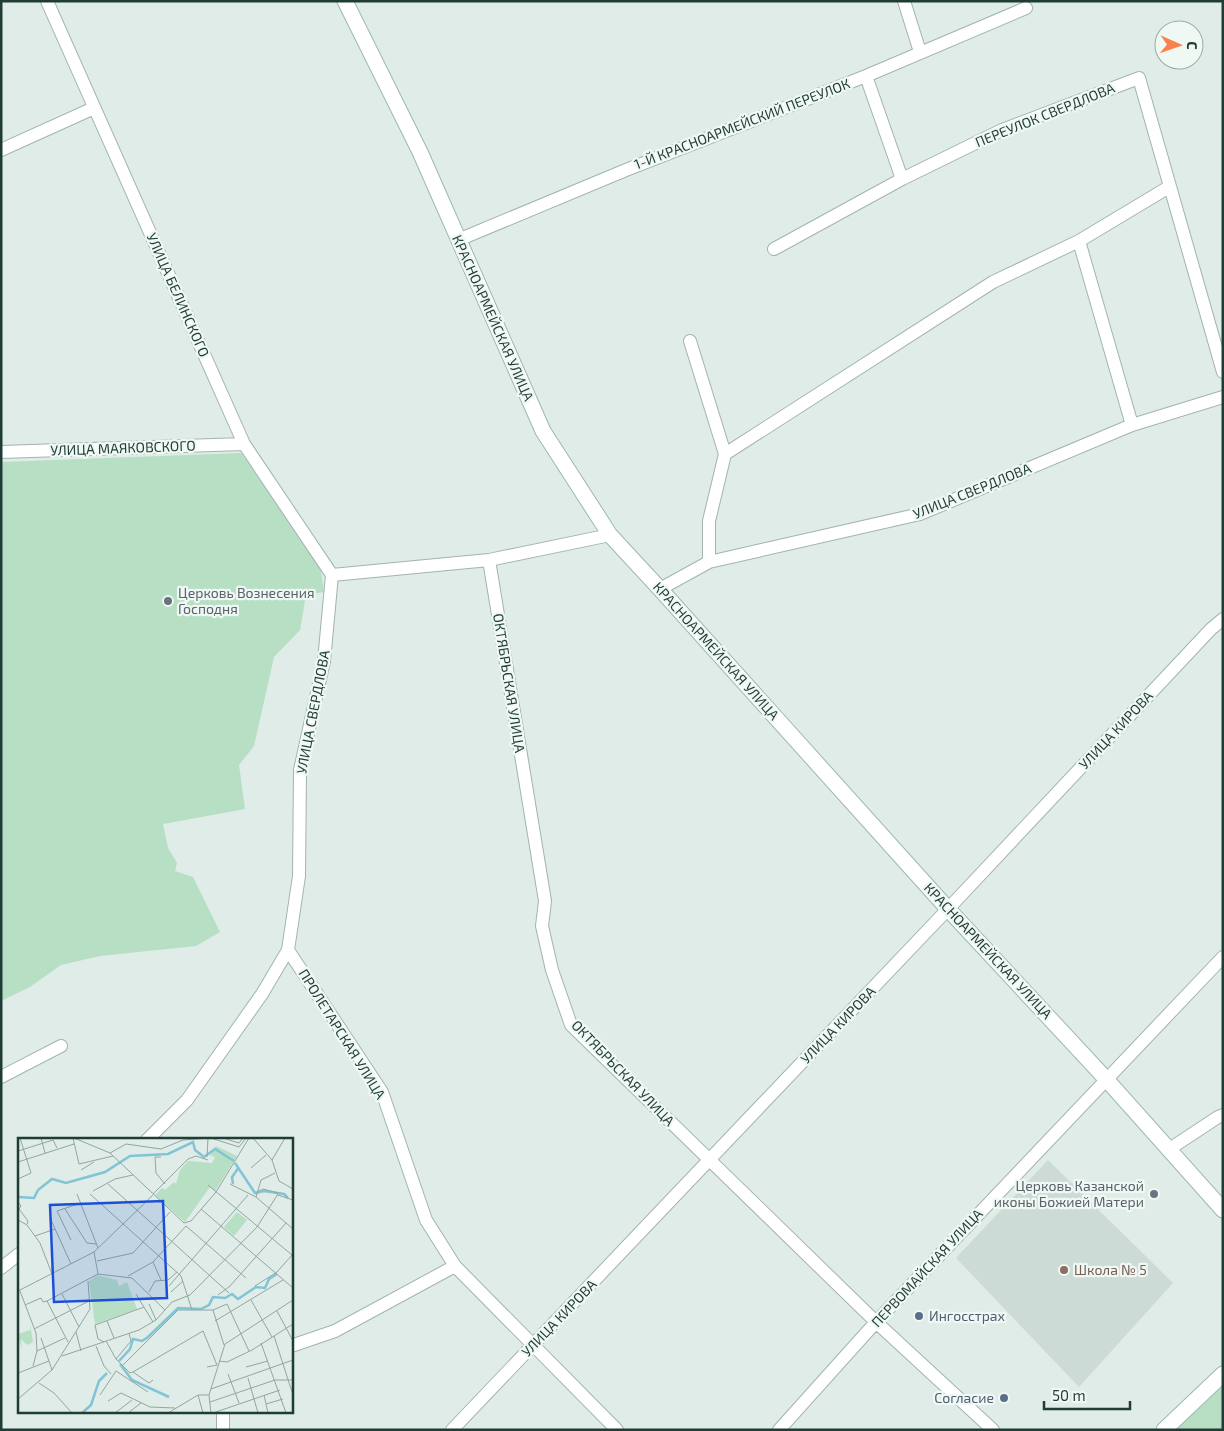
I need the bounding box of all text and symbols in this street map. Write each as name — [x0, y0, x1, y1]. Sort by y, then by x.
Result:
north arrow — [1154, 20, 1204, 70]
text: С — [1184, 41, 1201, 50]
street label: 1-Й КРАСНОАРМЕЙСКИЙ ПЕРЕУЛОК — [632, 74, 852, 173]
street label: ПЕРЕУЛОК СВЕРДЛОВА — [973, 79, 1117, 150]
street label: УЛИЦА БЕЛИНСКОГО — [143, 230, 213, 359]
street label: КРАСНОАРМЕЙСКАЯ УЛИЦА — [449, 232, 538, 404]
street label: УЛИЦА МАЯКОВСКОГО — [50, 436, 196, 459]
street label: УЛИЦА СВЕРДЛОВА — [910, 459, 1034, 522]
street label: КРАСНОАРМЕЙСКАЯ УЛИЦА — [650, 578, 783, 723]
place label: Церковь Вознесения Господня — [178, 584, 315, 617]
marker: Церковь Вознесения Господня — [162, 595, 174, 607]
street label: ОКТЯБРЬСКАЯ УЛИЦА — [490, 612, 529, 754]
street label: УЛИЦА СВЕРДЛОВА — [292, 648, 333, 775]
street label: УЛИЦА КИРОВА — [1075, 687, 1156, 772]
street label: КРАСНОАРМЕЙСКАЯ УЛИЦА — [921, 879, 1056, 1022]
street label: ПРОЛЕТАРСКАЯ УЛИЦА — [295, 966, 390, 1102]
street label: УЛИЦА КИРОВА — [797, 982, 879, 1067]
street label: ОКТЯБРЬСКАЯ УЛИЦА — [568, 1016, 679, 1129]
inset map — [18, 1138, 292, 1414]
place label: Церковь Казанской иконы Божией Матери — [994, 1177, 1144, 1210]
marker: Церковь Казанской иконы Божией Матери — [1148, 1188, 1160, 1200]
street label: ПЕРВОМАЙСКАЯ УЛИЦА — [867, 1205, 986, 1330]
place label: Школа № 5 — [1074, 1261, 1147, 1278]
marker: Школа № 5 — [1058, 1264, 1070, 1276]
street label: УЛИЦА КИРОВА — [518, 1275, 600, 1360]
place label: Ингосстрах — [929, 1307, 1006, 1324]
marker: Ингосстрах — [913, 1310, 925, 1322]
scale bar — [1044, 1378, 1130, 1410]
text: 50 m — [1052, 1386, 1086, 1404]
place label: Согласие — [934, 1389, 994, 1406]
marker: Согласие — [998, 1392, 1010, 1404]

